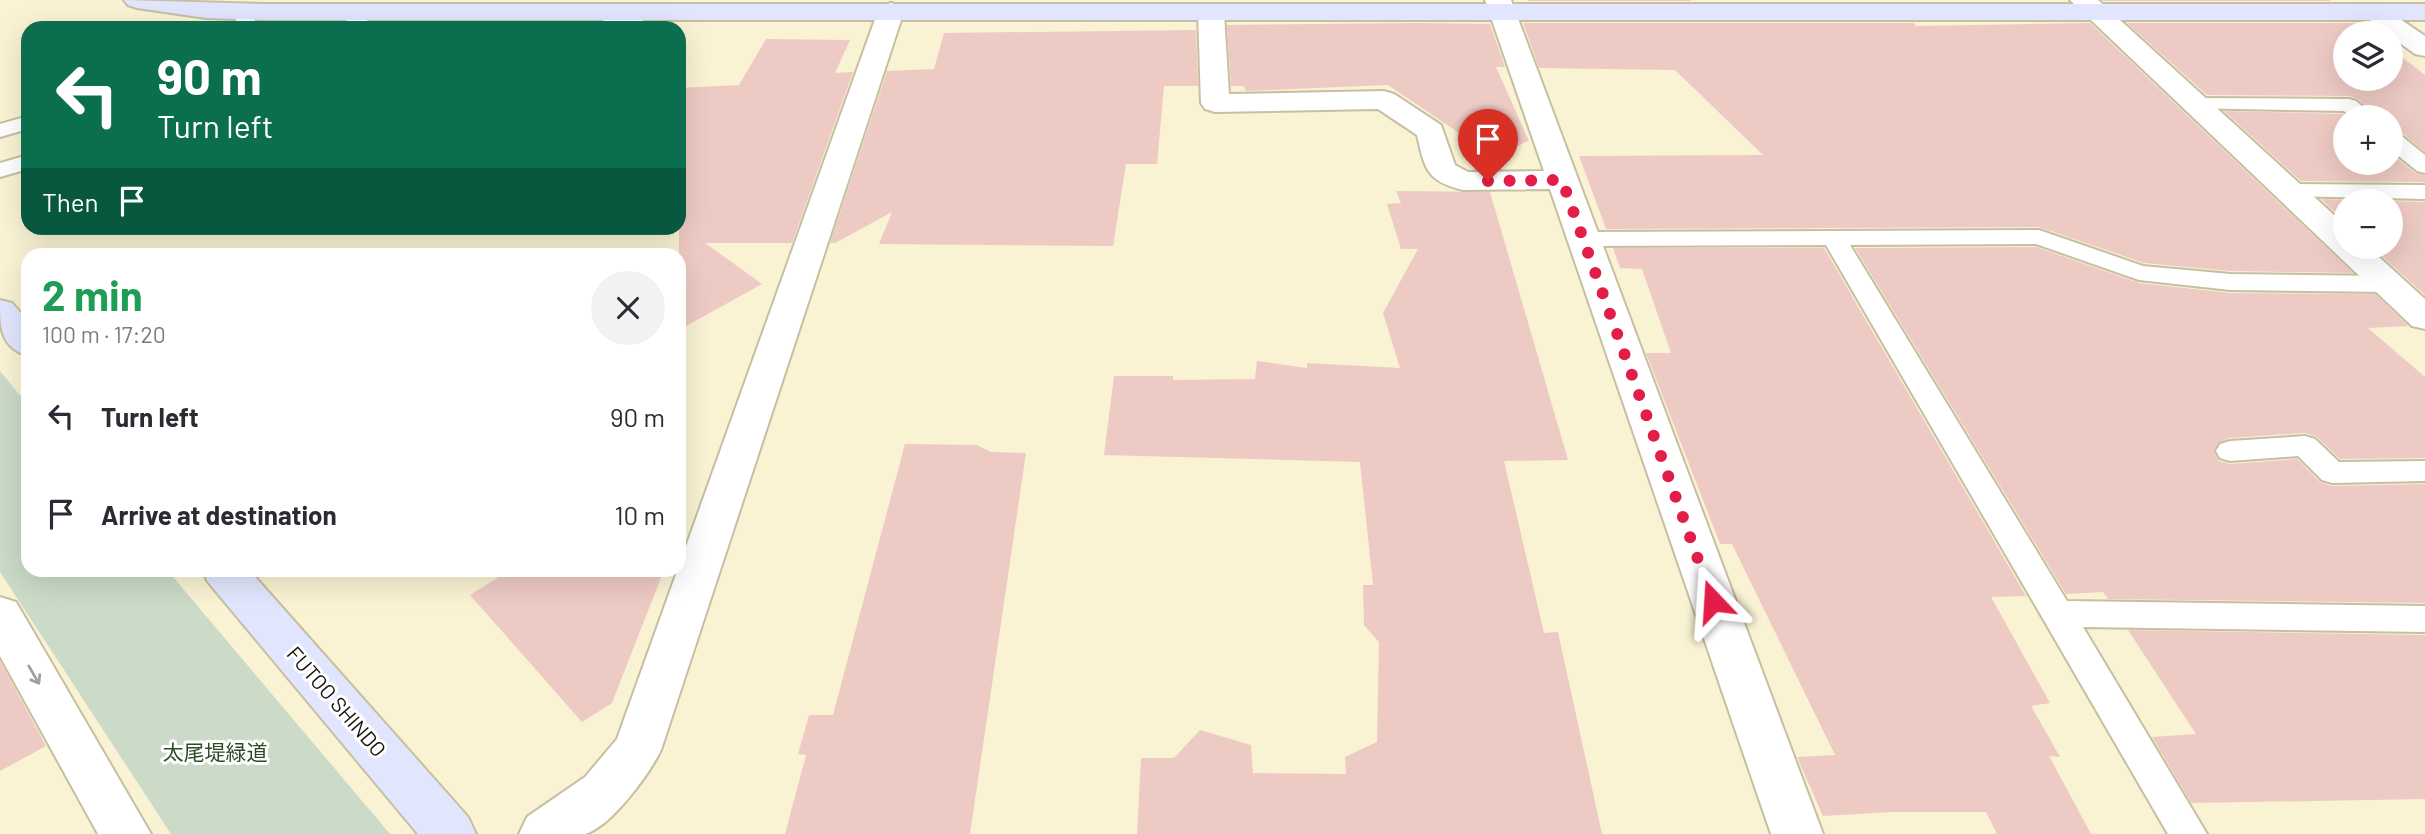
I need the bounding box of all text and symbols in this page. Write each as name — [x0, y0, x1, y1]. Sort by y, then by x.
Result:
map controls — [2333, 21, 2403, 259]
button: layers — [2333, 21, 2403, 91]
text: 90 m — [157, 46, 262, 105]
icon: left — [42, 49, 133, 140]
button: + — [2333, 105, 2403, 175]
text: Turn left — [157, 106, 274, 144]
pin — [1458, 109, 1518, 181]
icon: arrive — [1469, 120, 1507, 158]
icon: arrive — [113, 182, 151, 220]
text: Then — [42, 186, 99, 217]
button: − — [2333, 189, 2403, 259]
text: 2 min — [42, 269, 143, 319]
button: close — [591, 271, 665, 345]
text: 100 m · 17:20 — [42, 320, 166, 348]
icon: left — [42, 397, 80, 435]
text: Turn left — [101, 401, 199, 432]
text: 90 m — [610, 401, 665, 432]
icon: arrive — [42, 495, 80, 533]
text: Arrive at destination — [101, 499, 337, 530]
text: 10 m — [615, 499, 665, 530]
position arrow — [1676, 564, 1750, 638]
street label: FUTOO SHINDO — [282, 641, 392, 761]
one-way arrow — [27, 664, 41, 684]
park label: 太尾堤緑道 — [163, 739, 268, 764]

